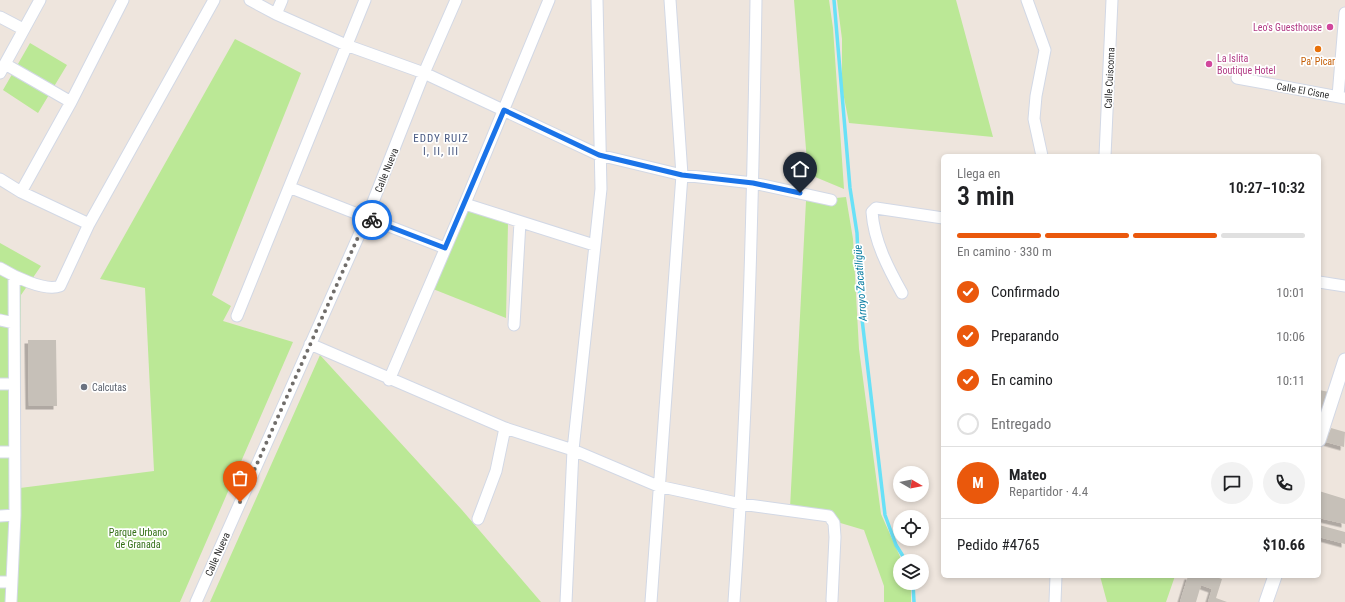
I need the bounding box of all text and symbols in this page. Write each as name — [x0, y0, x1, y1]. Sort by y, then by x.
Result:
place label: Leo's Guesthouse — [1253, 22, 1322, 33]
marker: Leo's Guesthouse — [1325, 22, 1335, 32]
marker: Pa' Picar — [1313, 44, 1323, 54]
street label: Calle Cuiscoma — [1102, 47, 1117, 109]
place label: La Islita Boutique Hotel — [1217, 53, 1276, 76]
place label: Pa' Picar — [1301, 56, 1335, 67]
marker: La Islita Boutique Hotel — [1204, 59, 1214, 69]
street label: Calle El Cisne — [1276, 80, 1331, 101]
district label: EDDY RUIZ I, II, III — [413, 132, 469, 158]
street label: Calle Nueva — [373, 146, 400, 194]
pin — [783, 152, 817, 193]
icon: home — [789, 158, 811, 180]
text: Llega en — [957, 166, 1000, 181]
text: 10:27–10:32 — [1228, 179, 1305, 197]
text: 3 min — [957, 181, 1015, 211]
courier — [352, 200, 392, 240]
icon: bike — [361, 209, 383, 231]
water label: Arroyo Zacatiligüe — [851, 244, 870, 323]
text: En camino · 330 m — [957, 244, 1052, 259]
icon: check — [957, 281, 979, 303]
text: Confirmado — [991, 283, 1060, 301]
text: 10:01 — [1276, 285, 1305, 300]
icon: check — [957, 325, 979, 347]
text: Preparando — [991, 327, 1059, 345]
text: 10:06 — [1276, 329, 1305, 344]
icon: check — [957, 369, 979, 391]
text: En camino — [991, 371, 1053, 389]
text: 10:11 — [1276, 373, 1305, 388]
marker: Calcutas — [79, 382, 89, 392]
place label: Calcutas — [92, 382, 127, 393]
text: Entregado — [991, 415, 1051, 433]
pin — [223, 461, 257, 502]
button: chat — [1211, 462, 1253, 504]
button: phone — [1263, 462, 1305, 504]
north arrow — [893, 466, 929, 502]
map controls — [893, 466, 929, 590]
text: Mateo — [1009, 466, 1047, 484]
icon: bag — [229, 467, 251, 489]
text: M — [972, 474, 984, 492]
text: Repartidor · 4.4 — [1009, 484, 1088, 499]
button: locate — [893, 510, 929, 546]
park label: Parque Urbano de Granada — [109, 527, 167, 550]
street label: Calle Nueva — [203, 530, 232, 578]
text: Pedido #4765 — [957, 536, 1039, 554]
text: $10.66 — [1263, 536, 1305, 554]
button: layers — [893, 554, 929, 590]

